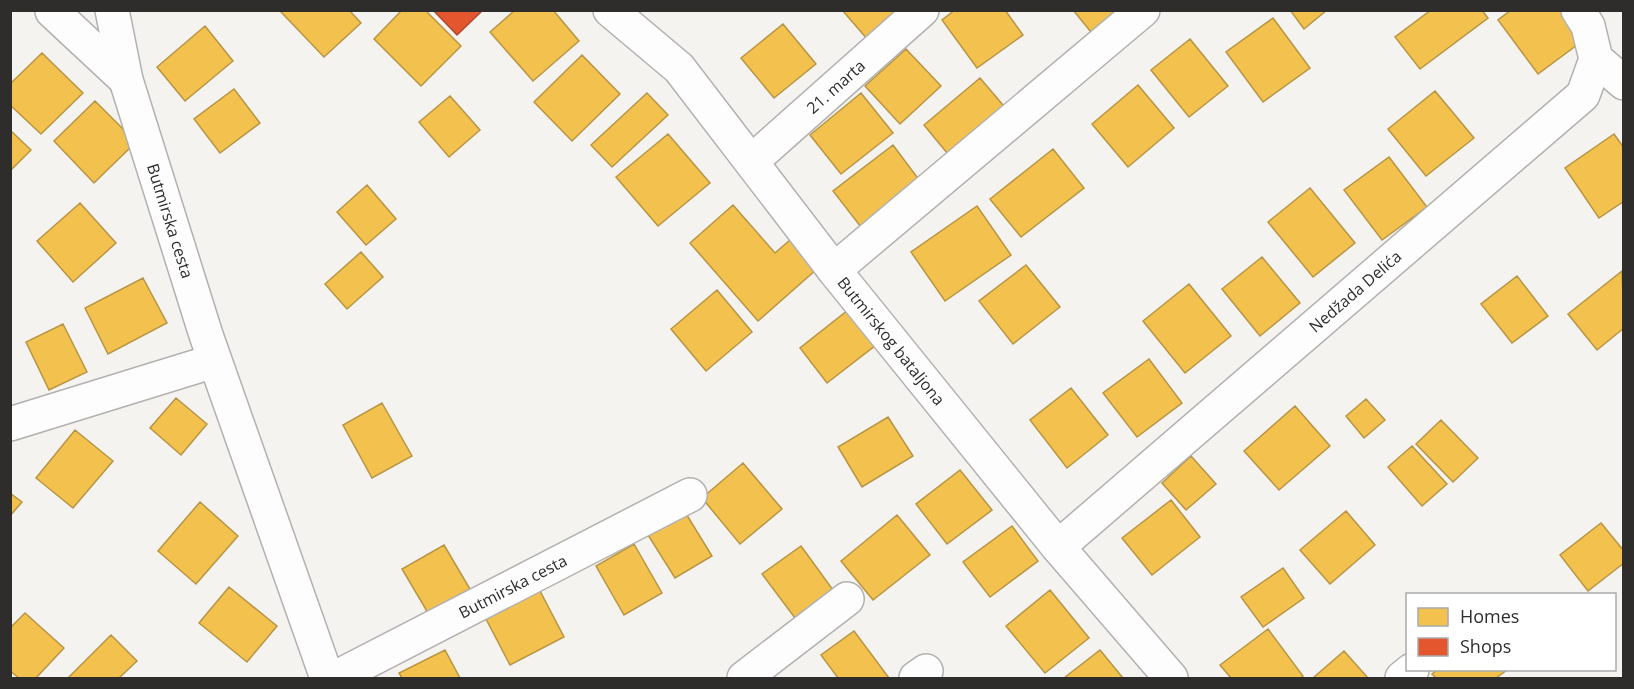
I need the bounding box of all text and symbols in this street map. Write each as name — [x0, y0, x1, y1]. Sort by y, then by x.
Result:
street label: 21. marta — [802, 55, 870, 119]
street label: Butmirska cesta — [142, 161, 199, 281]
street label: Nedžada Delića — [1304, 245, 1406, 337]
street label: Butmirskog bataljona — [833, 272, 950, 410]
street label: Butmirska cesta — [455, 549, 571, 623]
legend — [1406, 593, 1616, 671]
text: Homes — [1460, 604, 1519, 628]
text: Shops — [1460, 634, 1511, 658]

